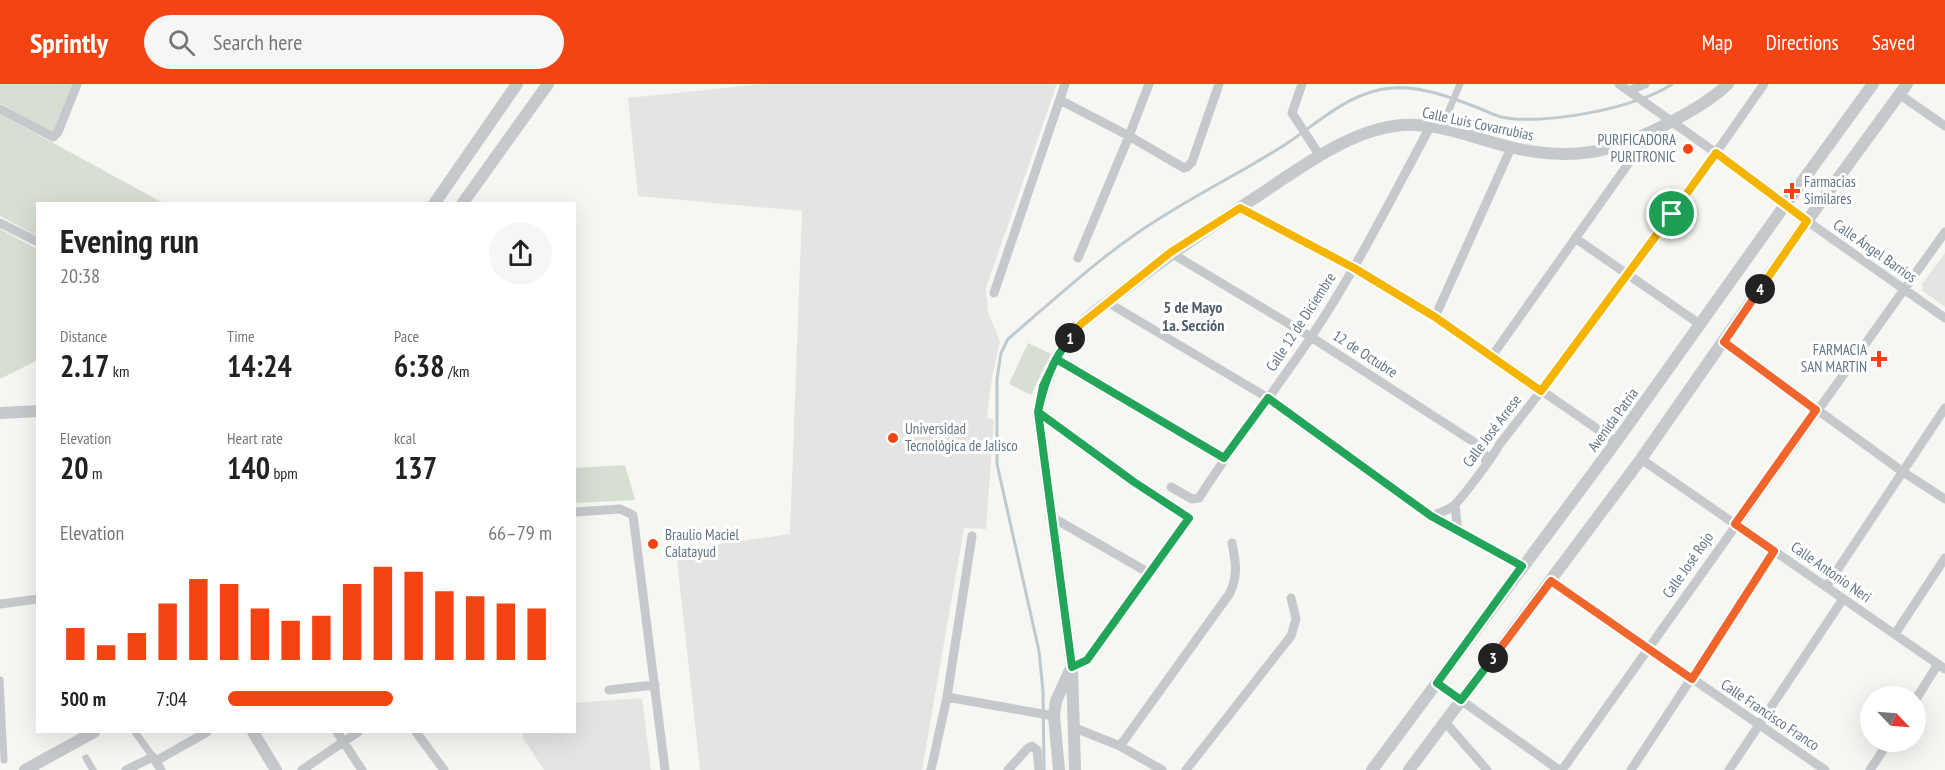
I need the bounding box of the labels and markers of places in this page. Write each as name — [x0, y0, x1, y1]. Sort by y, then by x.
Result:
place label: PURIFICADORA PURITRONIC — [1597, 130, 1677, 166]
marker: PURIFICADORA PURITRONIC — [1681, 142, 1695, 156]
place label: Farmacias Similares — [1804, 172, 1856, 208]
marker: Farmacias Similares — [1785, 184, 1799, 198]
pin — [1646, 188, 1697, 239]
pin: 4 — [1745, 274, 1775, 304]
pin: 1 — [1055, 323, 1085, 353]
place label: FARMACIA SAN MARTIN — [1801, 340, 1868, 376]
marker: FARMACIA SAN MARTIN — [1872, 352, 1886, 366]
place label: Universidad Tecnológica de Jalisco — [905, 419, 1018, 455]
marker: Universidad Tecnológica de Jalisco — [886, 431, 900, 445]
place label: Braulio Maciel Calatayud — [665, 525, 739, 561]
marker: Braulio Maciel Calatayud — [646, 537, 660, 551]
pin: 3 — [1478, 643, 1508, 673]

